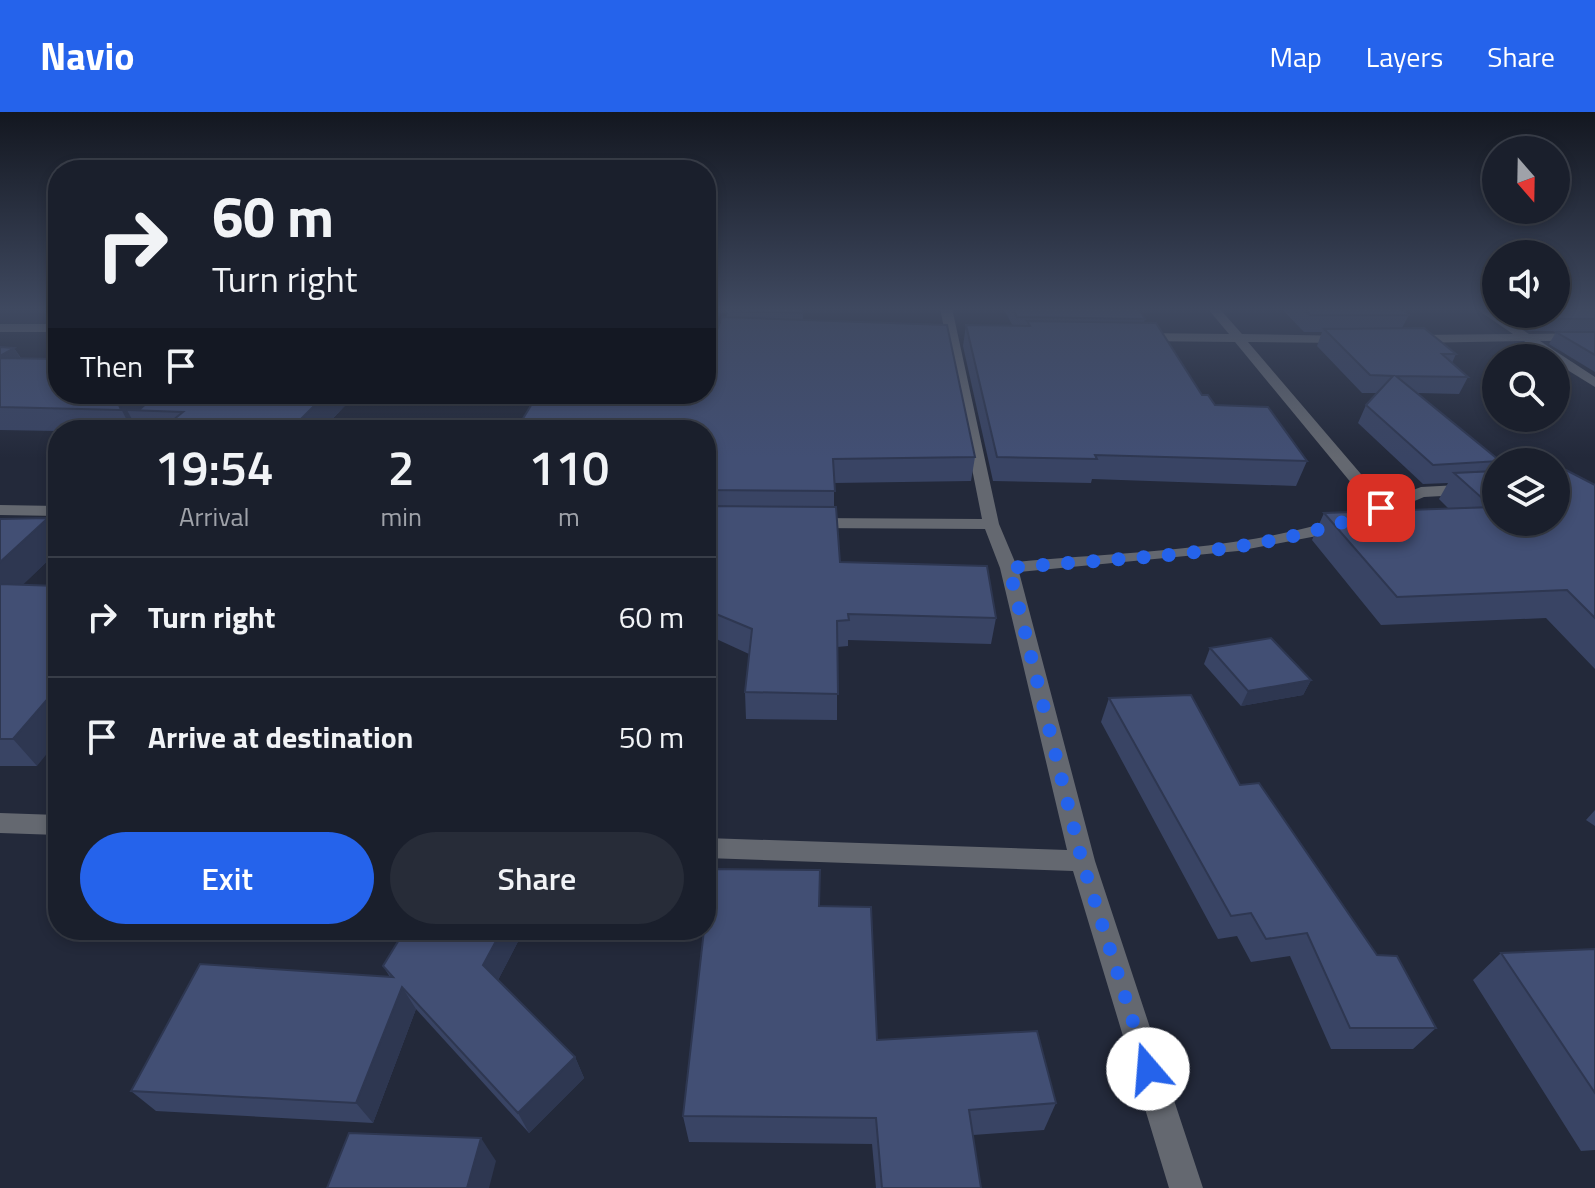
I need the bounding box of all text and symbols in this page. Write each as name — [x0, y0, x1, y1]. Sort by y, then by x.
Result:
text: Navio — [40, 27, 134, 85]
text: Map — [1269, 35, 1322, 78]
text: Layers — [1366, 35, 1443, 78]
text: Share — [1487, 35, 1555, 78]
north arrow — [1482, 136, 1570, 224]
map controls — [1482, 136, 1570, 536]
text: 60 m — [212, 174, 334, 259]
icon: right — [80, 192, 184, 296]
button: sound — [1482, 240, 1570, 328]
text: Turn right — [212, 251, 357, 306]
text: Then — [80, 343, 143, 389]
icon: arrive — [159, 344, 203, 388]
button: search — [1482, 344, 1570, 432]
text: 19:54 — [155, 431, 274, 504]
text: 2 — [388, 431, 415, 504]
text: 110 — [529, 431, 609, 504]
button: layers — [1482, 448, 1570, 536]
pin — [1347, 474, 1415, 542]
icon: arrive — [1359, 486, 1403, 530]
text: Arrival — [179, 497, 249, 536]
text: min — [380, 497, 422, 536]
text: m — [558, 497, 580, 536]
text: Turn right — [148, 594, 276, 640]
text: 60 m — [619, 594, 684, 640]
icon: right — [80, 595, 124, 639]
text: Arrive at destination — [148, 714, 413, 760]
text: 50 m — [619, 714, 684, 760]
icon: arrive — [80, 715, 124, 759]
button: Exit — [80, 832, 374, 924]
button: Share — [390, 832, 684, 924]
position arrow — [1106, 1027, 1190, 1111]

